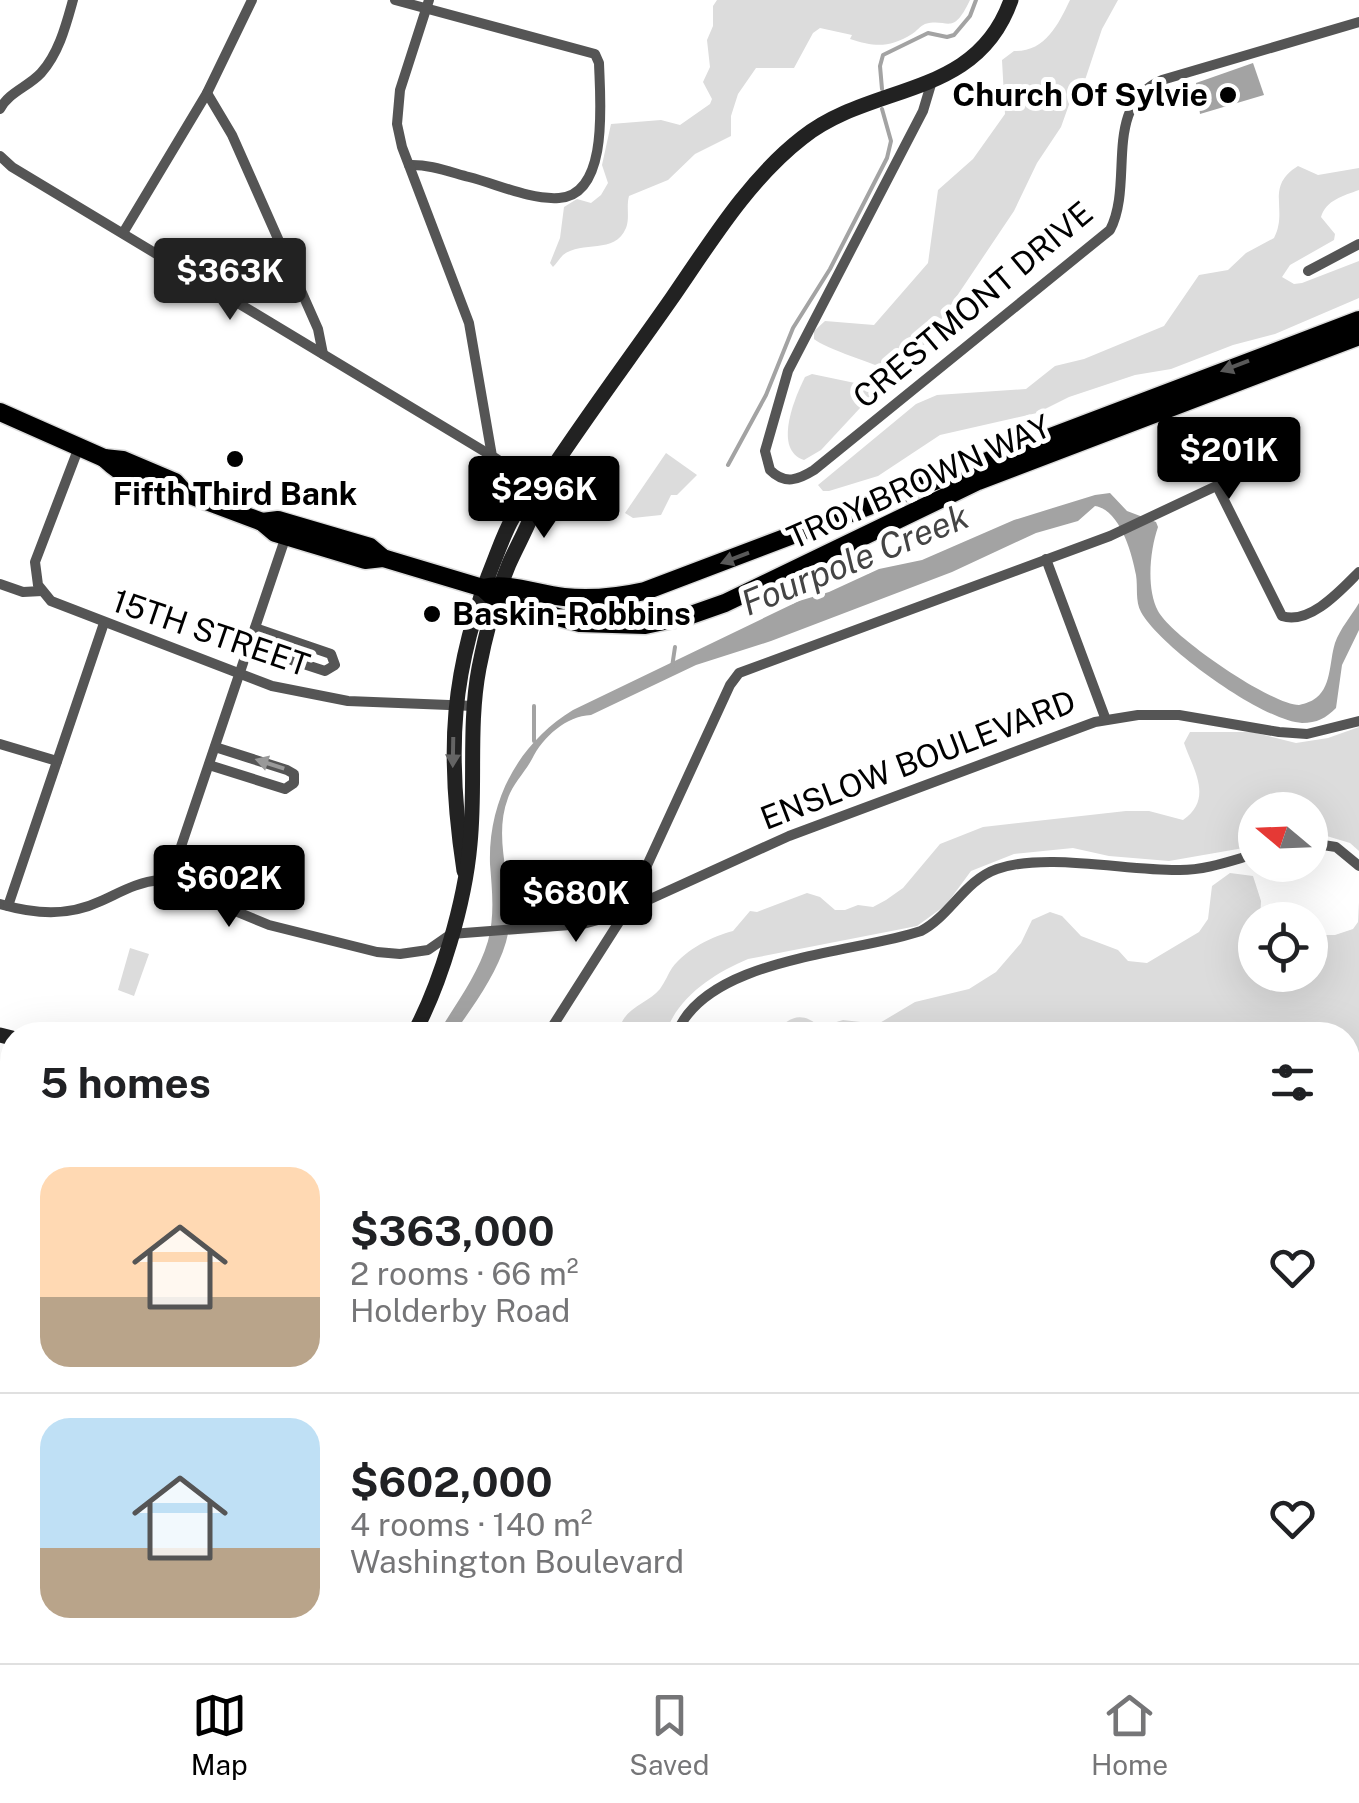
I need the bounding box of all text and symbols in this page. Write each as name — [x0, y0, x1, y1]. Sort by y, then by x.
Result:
place label: Church Of Sylvie — [952, 76, 1208, 113]
marker: Church Of Sylvie — [1217, 84, 1239, 106]
street label: CRESTMONT DRIVE — [846, 194, 1100, 415]
pin: $363K — [160, 238, 300, 323]
text: $363K — [176, 252, 284, 289]
one-way arrow — [1220, 359, 1250, 375]
street label: TROY BROWN WAY — [781, 407, 1057, 556]
pin: $201K — [1159, 417, 1299, 502]
text: $201K — [1179, 431, 1279, 468]
marker: Fifth Third Bank — [224, 448, 246, 470]
pin: $296K — [474, 456, 614, 541]
text: $296K — [490, 470, 598, 507]
place label: Fifth Third Bank — [113, 475, 357, 512]
water label: Fourpole Creek — [735, 495, 974, 624]
one-way arrow — [720, 551, 750, 566]
street label: 15TH STREET — [108, 582, 314, 684]
place label: Baskin-Robbins — [452, 595, 691, 632]
marker: Baskin-Robbins — [421, 603, 443, 625]
street label: ENSLOW BOULEVARD — [755, 682, 1081, 837]
one-way arrow — [445, 737, 461, 769]
one-way arrow — [254, 756, 284, 771]
north arrow — [1238, 792, 1328, 882]
map controls — [1238, 792, 1328, 992]
pin: $602K — [159, 845, 299, 930]
text: $602K — [176, 859, 282, 896]
pin: $680K — [506, 860, 646, 945]
text: $680K — [522, 874, 630, 911]
button: locate — [1238, 902, 1328, 992]
icon: filters — [1265, 1055, 1320, 1110]
text: 5 homes — [40, 1058, 211, 1107]
text: $363,000 — [350, 1206, 555, 1255]
icon: home — [120, 1207, 240, 1327]
icon: heart — [1265, 1240, 1320, 1295]
text: 2 rooms · 66 m² — [350, 1255, 578, 1292]
text: Holderby Road — [350, 1292, 570, 1329]
text: $602,000 — [350, 1457, 553, 1506]
icon: home — [120, 1458, 240, 1578]
icon: heart — [1265, 1491, 1320, 1546]
text: 4 rooms · 140 m² — [350, 1506, 593, 1543]
text: Washington Boulevard — [350, 1543, 684, 1580]
tab: Map — [191, 1688, 248, 1781]
tab: Saved — [629, 1688, 709, 1781]
tab: Home — [1091, 1688, 1168, 1781]

